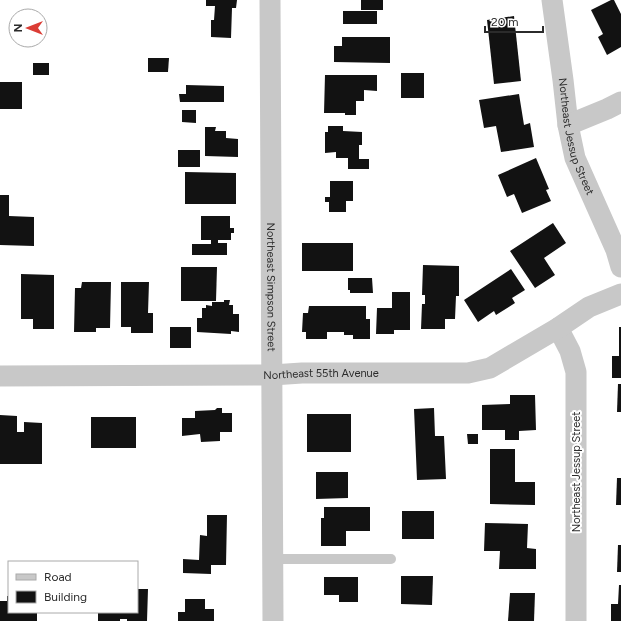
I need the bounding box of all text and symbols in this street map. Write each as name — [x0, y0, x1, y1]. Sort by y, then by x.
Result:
north arrow — [8, 8, 48, 48]
scale bar — [485, 8, 543, 34]
text: 20 m — [491, 15, 519, 29]
text: N — [12, 24, 25, 32]
street label: Northeast Jessup Street — [556, 77, 597, 197]
street label: Northeast Simpson Street — [264, 222, 278, 352]
street label: Northeast 55th Avenue — [263, 367, 379, 382]
street label: Northeast Jessup Street — [570, 412, 583, 532]
legend — [8, 561, 138, 613]
text: Road — [44, 570, 72, 584]
text: Building — [44, 590, 87, 604]

